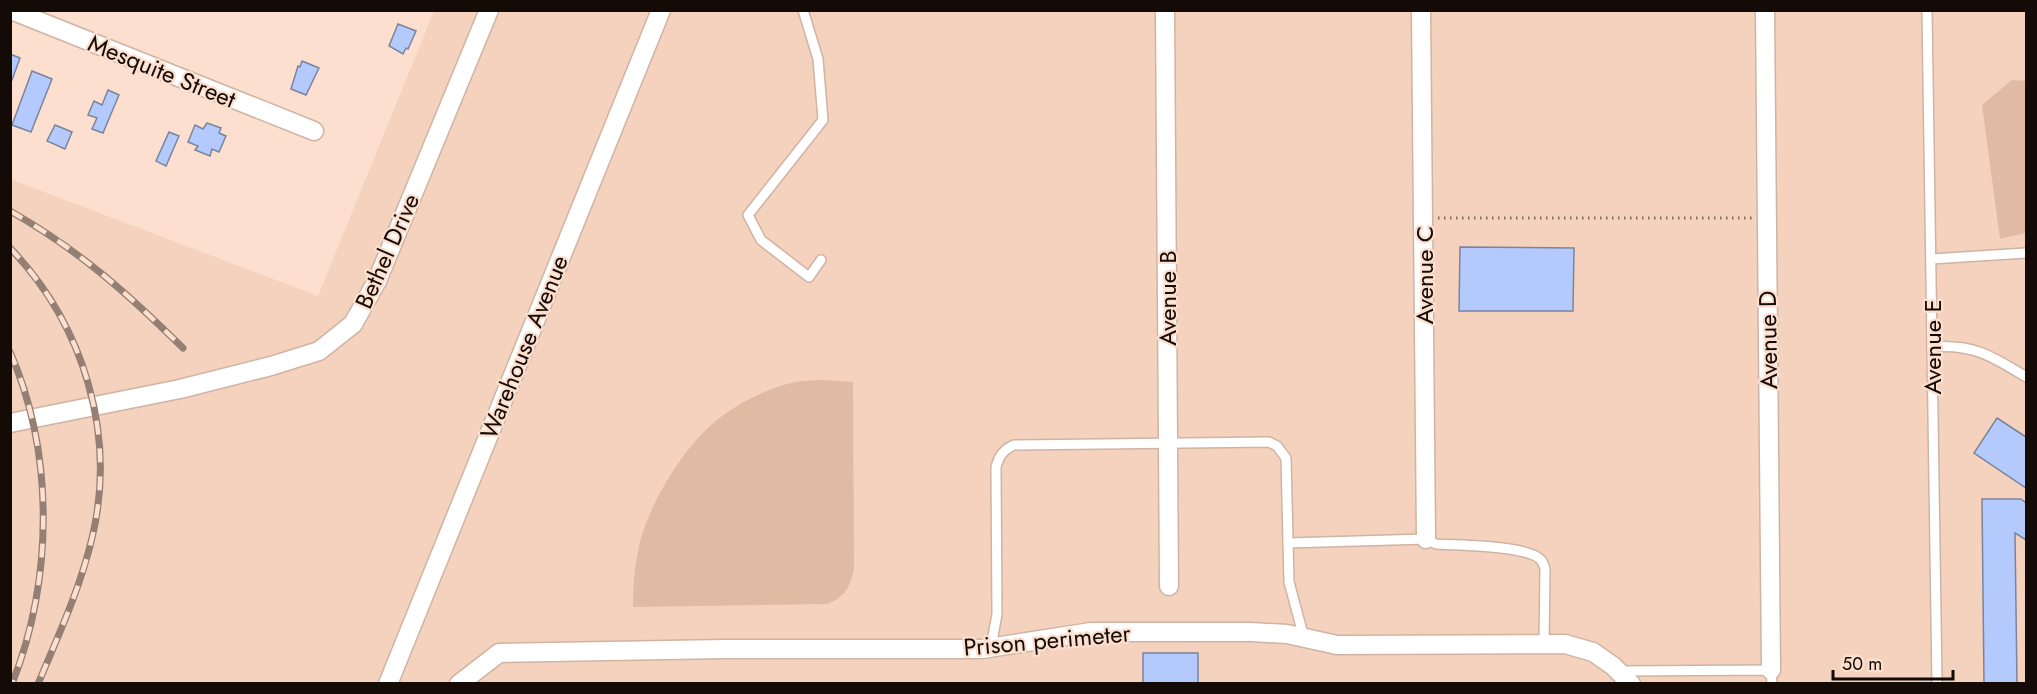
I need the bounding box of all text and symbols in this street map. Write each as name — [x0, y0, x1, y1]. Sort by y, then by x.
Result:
street label: Mesquite Street — [83, 25, 241, 117]
street label: Bethel Drive — [346, 188, 428, 314]
street label: Avenue C — [1407, 226, 1442, 324]
street label: Warehouse Avenue — [471, 250, 577, 444]
street label: Avenue B — [1150, 250, 1185, 346]
street label: Avenue D — [1750, 291, 1786, 389]
street label: Avenue E — [1915, 299, 1950, 395]
street label: Prison perimeter — [962, 615, 1133, 665]
scale bar — [1833, 643, 1953, 681]
text: 50 m — [1842, 651, 1882, 677]

